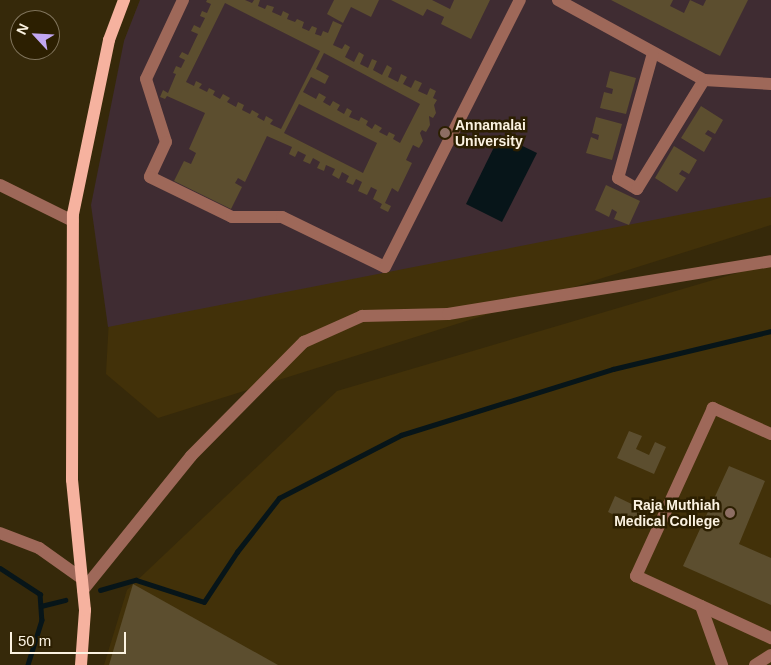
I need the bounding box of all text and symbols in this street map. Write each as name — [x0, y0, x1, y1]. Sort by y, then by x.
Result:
north arrow — [10, 10, 60, 60]
text: N — [13, 21, 32, 37]
place label: Annamalai University — [455, 117, 526, 150]
marker: Annamalai University — [439, 127, 451, 139]
place label: Raja Muthiah Medical College — [614, 497, 720, 530]
marker: Raja Muthiah Medical College — [724, 507, 736, 519]
scale bar — [12, 622, 129, 654]
text: 50 m — [18, 632, 51, 649]

